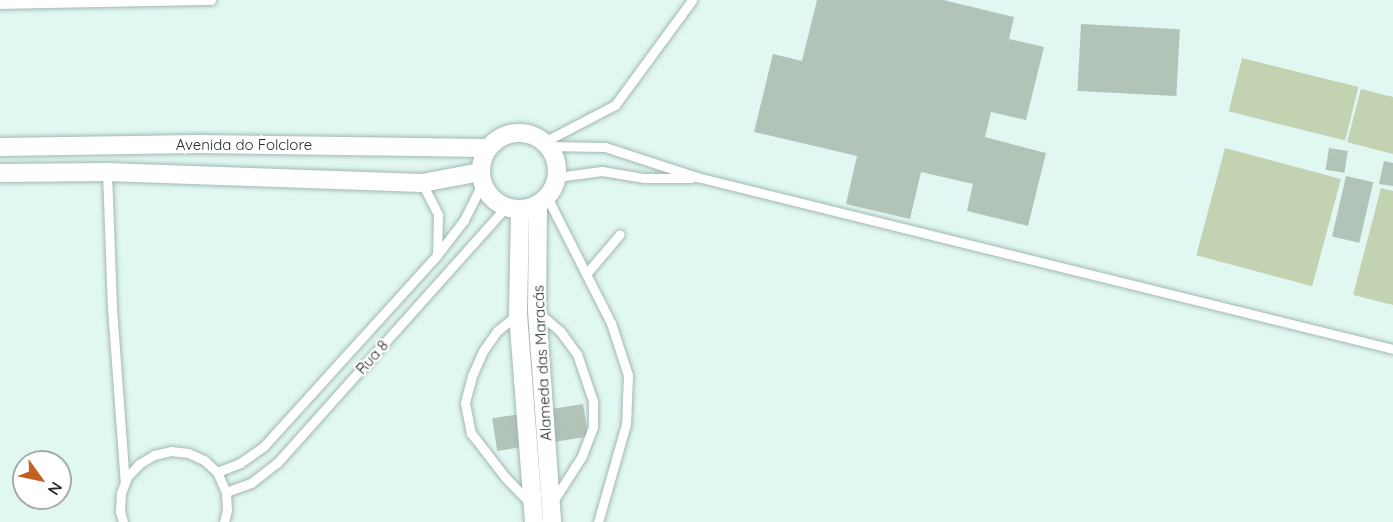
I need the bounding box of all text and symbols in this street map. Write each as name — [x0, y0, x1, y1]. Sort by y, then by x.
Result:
street label: Avenida do Folclore — [176, 136, 312, 154]
street label: Alameda das Maracás — [529, 285, 555, 441]
street label: Rua 8 — [352, 336, 392, 378]
north arrow — [12, 450, 72, 510]
text: N — [44, 478, 67, 499]

